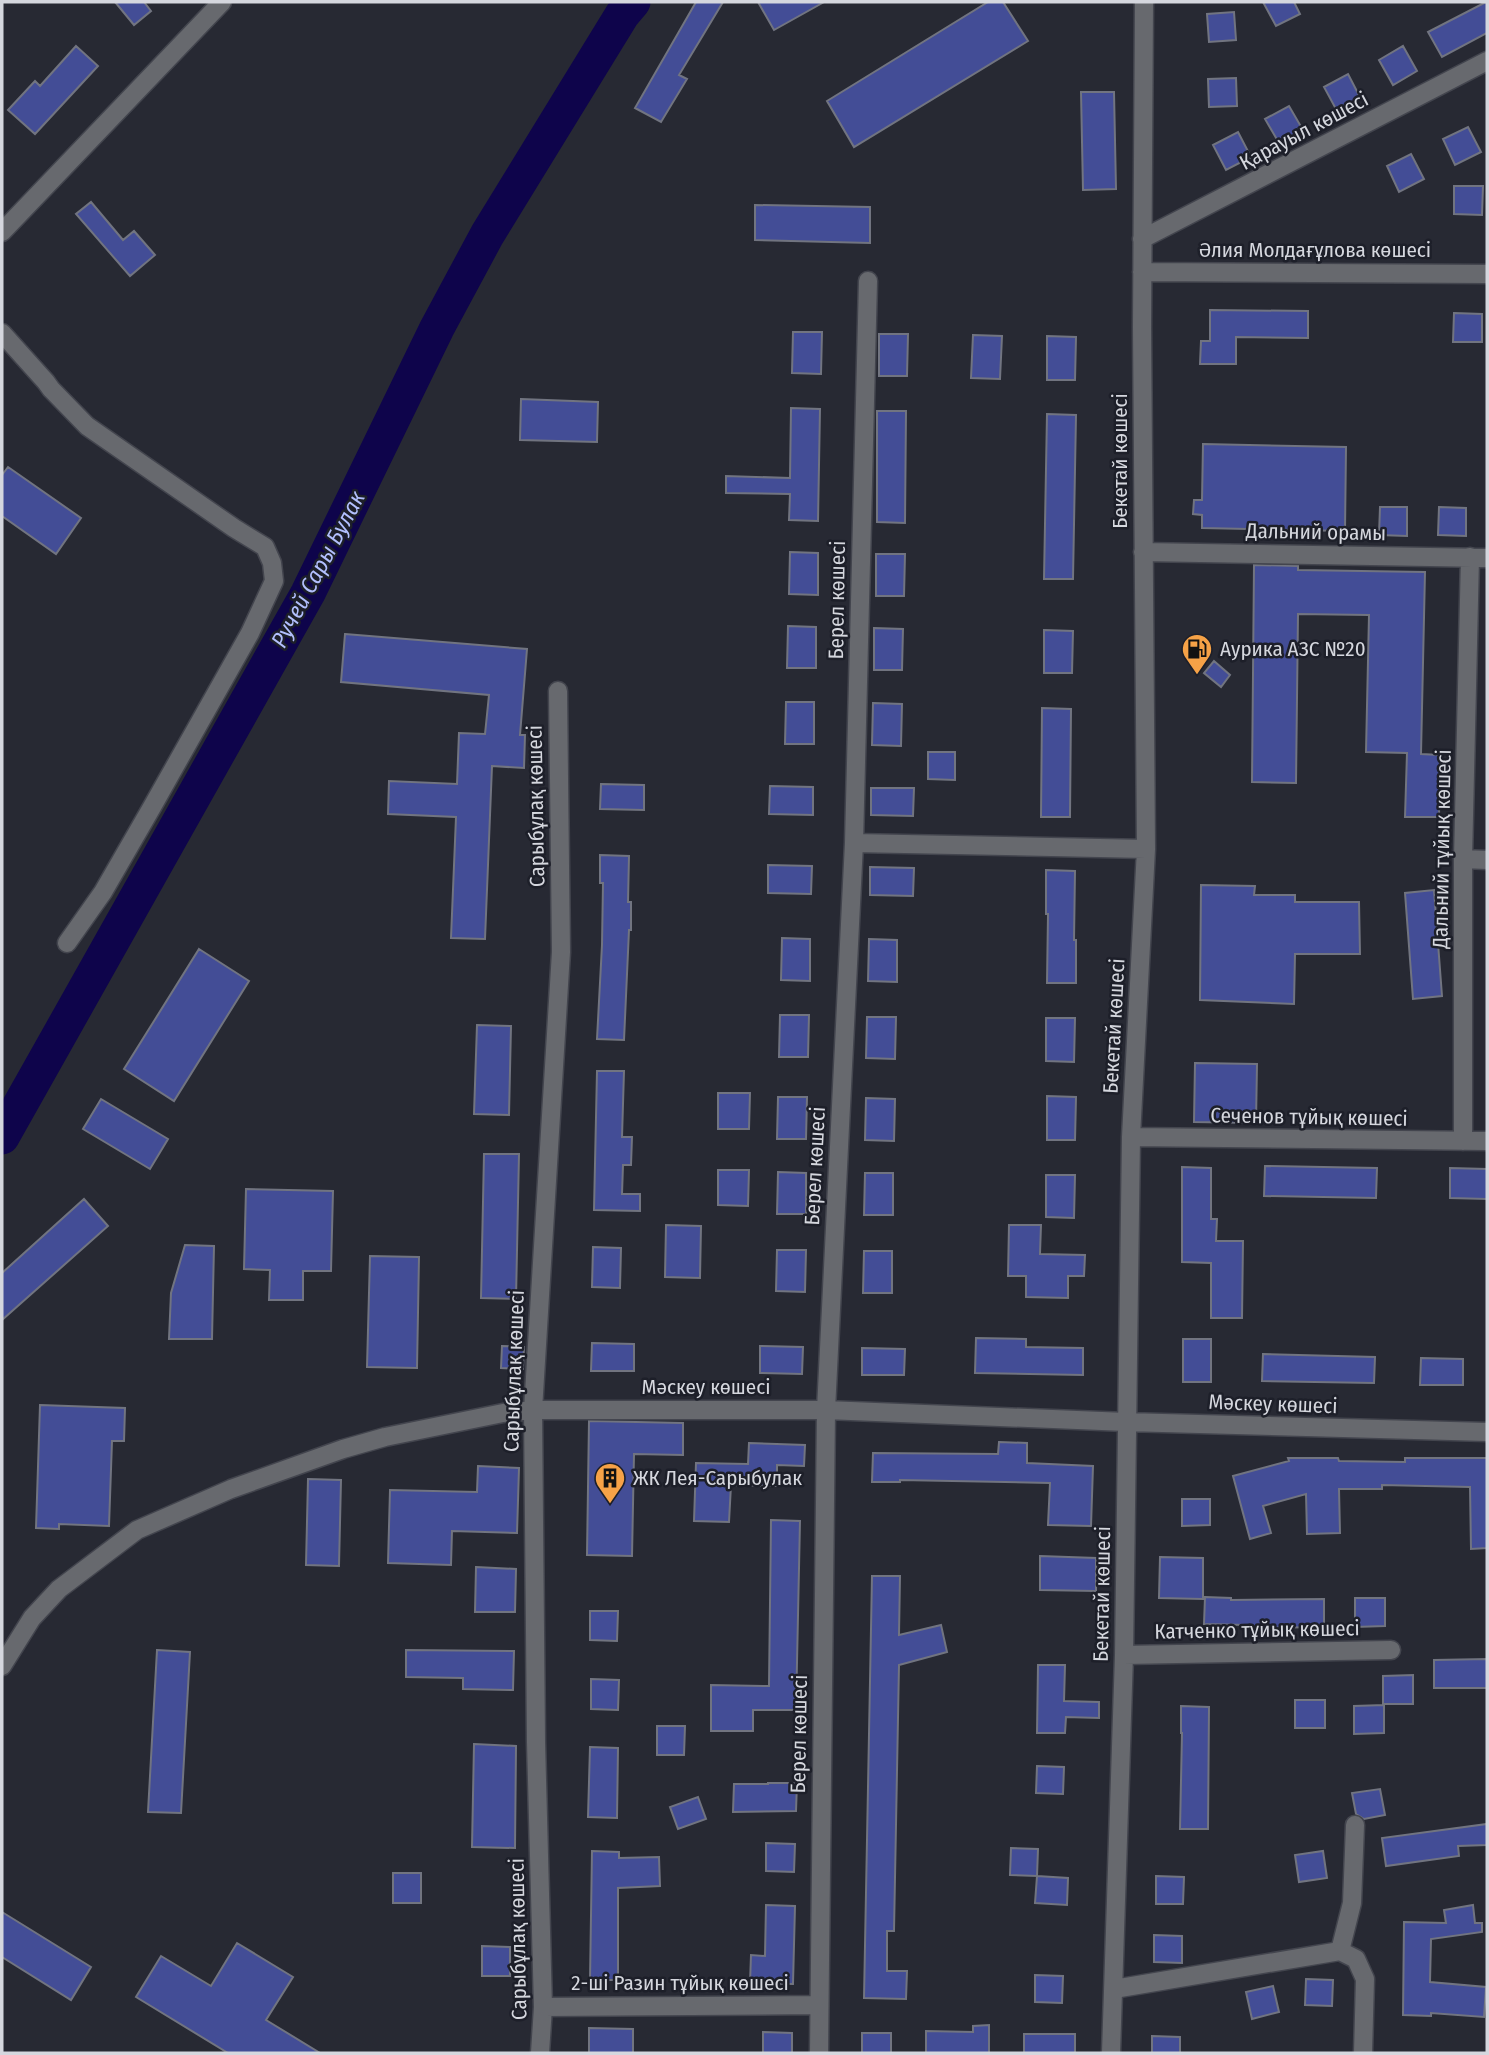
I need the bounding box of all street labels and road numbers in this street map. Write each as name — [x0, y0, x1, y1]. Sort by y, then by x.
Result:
street label: Қарауыл көшесі — [1235, 86, 1373, 176]
street label: Әлия Молдағұлова көшесі — [1199, 237, 1431, 263]
street label: Бекетай көшесі — [1107, 393, 1133, 529]
street label: Дальний орамы — [1245, 518, 1386, 546]
street label: Берел көшесі — [823, 540, 851, 660]
street label: Сарыбұлақ көшесі — [522, 725, 550, 887]
street label: Дальний тұйық көшесі — [1427, 749, 1457, 950]
street label: Бекетай көшесі — [1097, 958, 1131, 1094]
street label: Сеченов тұйық көшесі — [1210, 1102, 1408, 1132]
street label: Берел көшесі — [799, 1106, 831, 1226]
street label: Сарыбұлақ көшесі — [498, 1290, 530, 1452]
street label: Мәскеу көшесі — [641, 1374, 771, 1400]
street label: Мәскеу көшесі — [1208, 1389, 1338, 1419]
street label: Бекетай көшесі — [1088, 1526, 1116, 1662]
street label: Катченко тұйық көшесі — [1154, 1615, 1360, 1645]
street label: Берел көшесі — [785, 1674, 813, 1794]
street label: Сарыбұлақ көшесі — [504, 1858, 532, 2020]
street label: 2-ші Разин тұйық көшесі — [571, 1970, 789, 1996]

